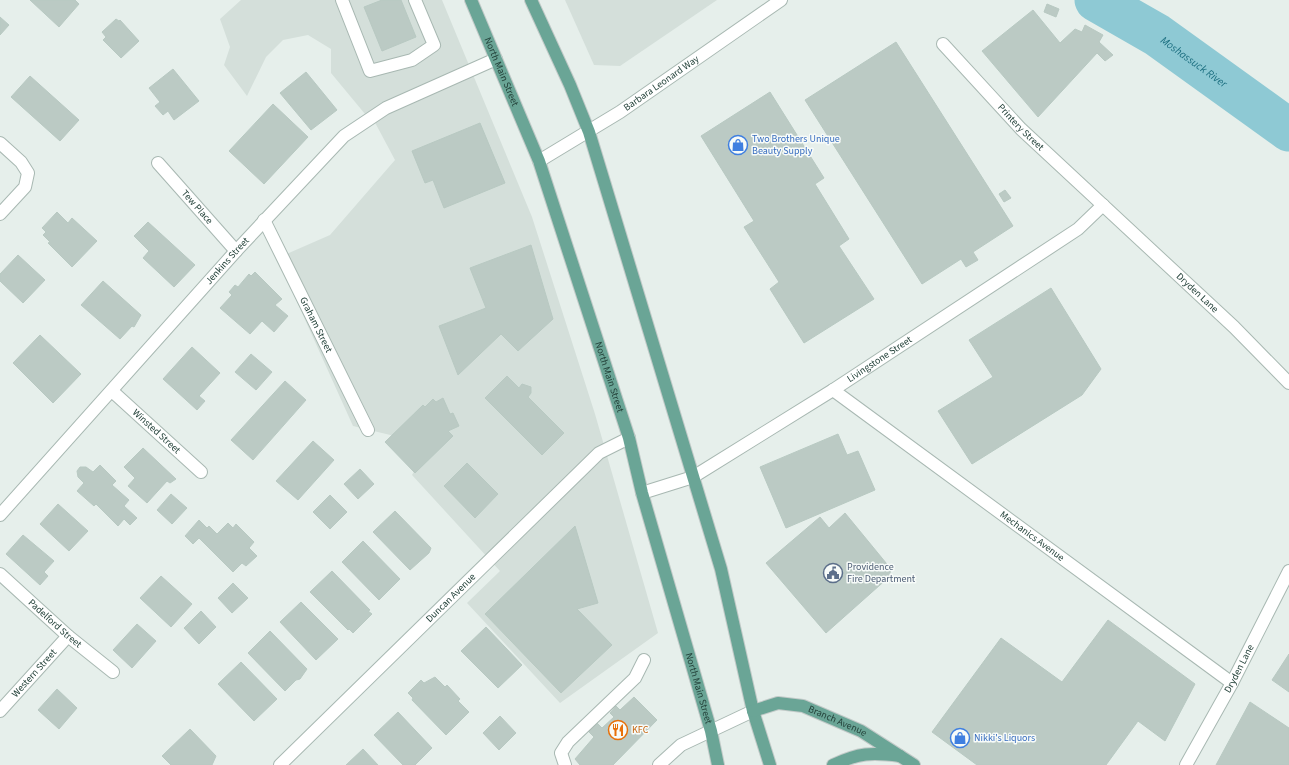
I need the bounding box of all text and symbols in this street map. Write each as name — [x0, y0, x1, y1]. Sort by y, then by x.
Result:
water label: Moshassuck River — [1158, 32, 1232, 92]
street label: North Main Street — [481, 35, 522, 109]
street label: Barbara Leonard Way — [621, 52, 702, 114]
street label: Printery Street — [994, 101, 1047, 154]
place label: Two Brothers Unique Beauty Supply — [752, 132, 840, 158]
shop icon: Two Brothers Unique Beauty Supply — [727, 134, 749, 156]
street label: Tew Place — [178, 187, 216, 227]
street label: Jenkins Street — [202, 234, 253, 288]
street label: Dryden Lane — [1173, 270, 1221, 316]
street label: Graham Street — [296, 295, 336, 356]
street label: Livingstone Street — [844, 333, 915, 386]
street label: North Main Street — [591, 340, 627, 415]
street label: Winsted Street — [129, 406, 184, 457]
street label: Mechanics Avenue — [997, 508, 1067, 565]
place label: Providence Fire Department — [847, 560, 916, 586]
public building icon: Providence Fire Department — [822, 562, 844, 584]
street label: Duncan Avenue — [423, 570, 479, 626]
street label: Padelford Street — [25, 596, 85, 652]
street label: Dryden Lane — [1221, 642, 1258, 696]
street label: Western Street — [9, 645, 60, 701]
street label: North Main Street — [682, 651, 716, 726]
street label: Branch Avenue — [806, 702, 870, 740]
restaurant icon: KFC — [607, 719, 629, 741]
place label: KFC — [632, 723, 649, 737]
shop icon: Nikki's Liquors — [949, 727, 971, 749]
place label: Nikki's Liquors — [974, 731, 1035, 745]

